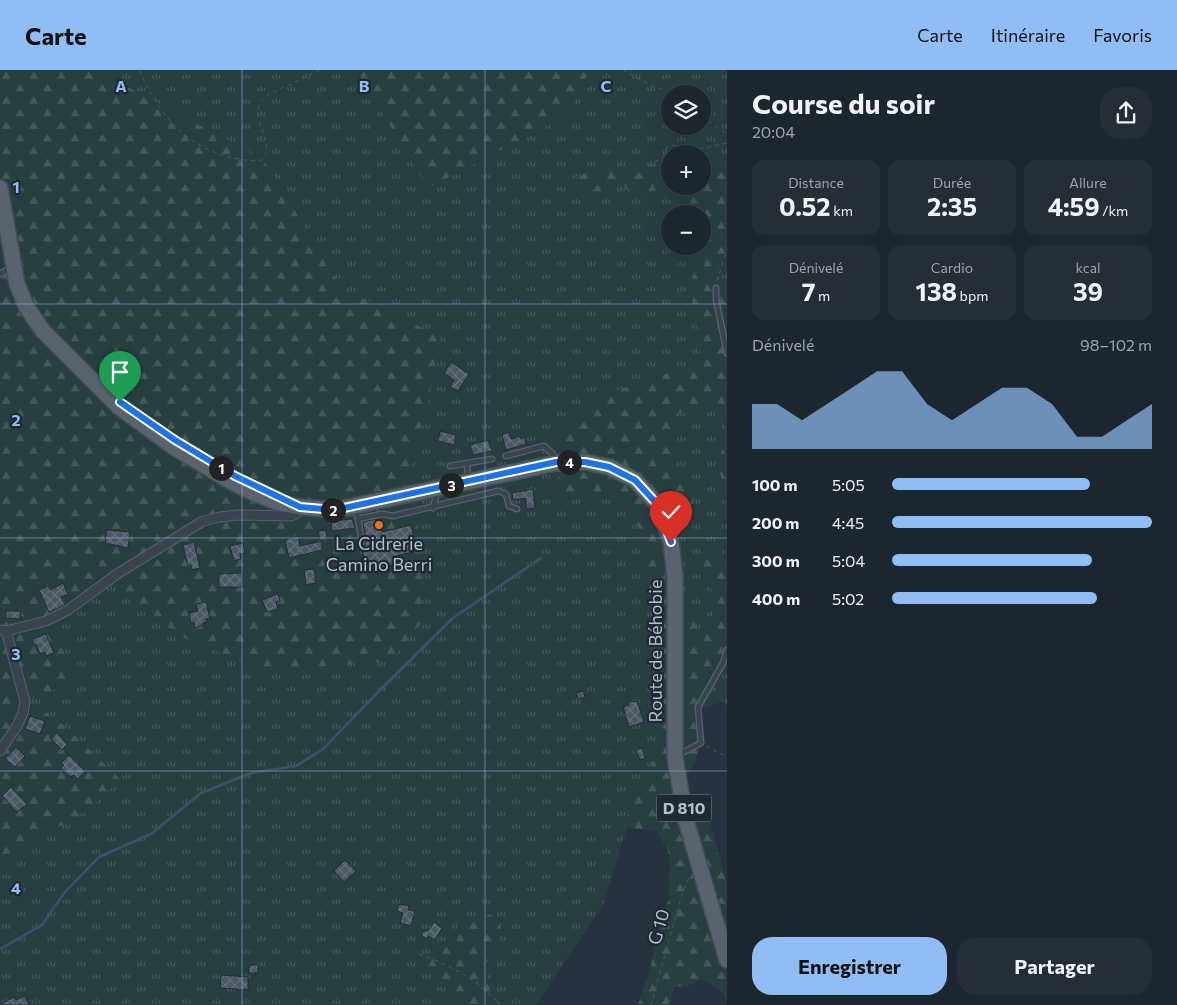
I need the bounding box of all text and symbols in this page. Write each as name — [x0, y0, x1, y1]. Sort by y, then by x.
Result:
text: Carte — [25, 21, 87, 50]
text: Carte — [917, 24, 963, 46]
text: Itinéraire — [991, 24, 1065, 46]
text: Favoris — [1093, 24, 1152, 46]
text: A — [115, 76, 127, 95]
text: B — [359, 76, 370, 95]
text: C — [601, 76, 612, 95]
map controls — [661, 85, 711, 255]
button: layers — [661, 85, 711, 135]
text: Course du soir — [752, 86, 935, 120]
button: share — [1100, 87, 1152, 139]
text: 20:04 — [752, 122, 795, 141]
button: + — [661, 145, 711, 195]
text: Distance — [788, 174, 844, 191]
text: Durée — [933, 174, 971, 191]
text: Allure — [1069, 174, 1107, 191]
text: 1 — [12, 177, 20, 196]
text: 0.52 — [779, 191, 831, 221]
text: 2:35 — [927, 191, 977, 221]
text: 4:59 — [1048, 191, 1100, 221]
text: km — [831, 202, 853, 219]
text: /km — [1100, 202, 1128, 219]
button: − — [661, 205, 711, 255]
text: Dénivelé — [789, 259, 843, 276]
text: Cardio — [931, 259, 973, 276]
text: kcal — [1075, 259, 1101, 276]
text: 7 — [802, 276, 815, 306]
text: 138 — [916, 276, 957, 306]
text: 39 — [1073, 276, 1103, 306]
text: m — [815, 287, 830, 304]
text: bpm — [957, 287, 988, 304]
text: Dénivelé — [752, 335, 814, 354]
text: 98–102 m — [1080, 335, 1152, 354]
pin — [99, 351, 141, 402]
icon: arrive — [106, 358, 134, 386]
text: 2 — [11, 410, 21, 429]
pin: 4 — [556, 450, 582, 474]
text: 4 — [565, 454, 574, 471]
pin: 1 — [208, 456, 234, 480]
text: 1 — [218, 460, 225, 477]
pin: 3 — [438, 472, 464, 498]
text: 100 m — [752, 475, 798, 494]
text: 5:05 — [832, 475, 865, 494]
text: 3 — [447, 477, 456, 494]
pin — [650, 491, 692, 542]
pin: 2 — [320, 498, 346, 522]
icon: check — [657, 498, 685, 526]
text: 2 — [330, 502, 337, 519]
text: 200 m — [752, 513, 799, 532]
text: 4:45 — [832, 513, 864, 532]
marker: La Cidrerie Camino Berri — [373, 519, 385, 531]
place label: La Cidrerie Camino Berri — [326, 532, 432, 575]
text: 300 m — [752, 551, 800, 570]
text: 5:04 — [832, 551, 865, 570]
street label: Route de Béhobie — [644, 580, 666, 722]
text: 400 m — [752, 589, 800, 608]
text: 5:02 — [832, 589, 864, 608]
text: 3 — [11, 644, 21, 663]
road number: D 810 — [656, 794, 712, 821]
text: 4 — [11, 878, 21, 897]
street label: G 10 — [642, 906, 674, 947]
button: Enregistrer — [752, 937, 947, 995]
button: Partager — [957, 937, 1152, 995]

